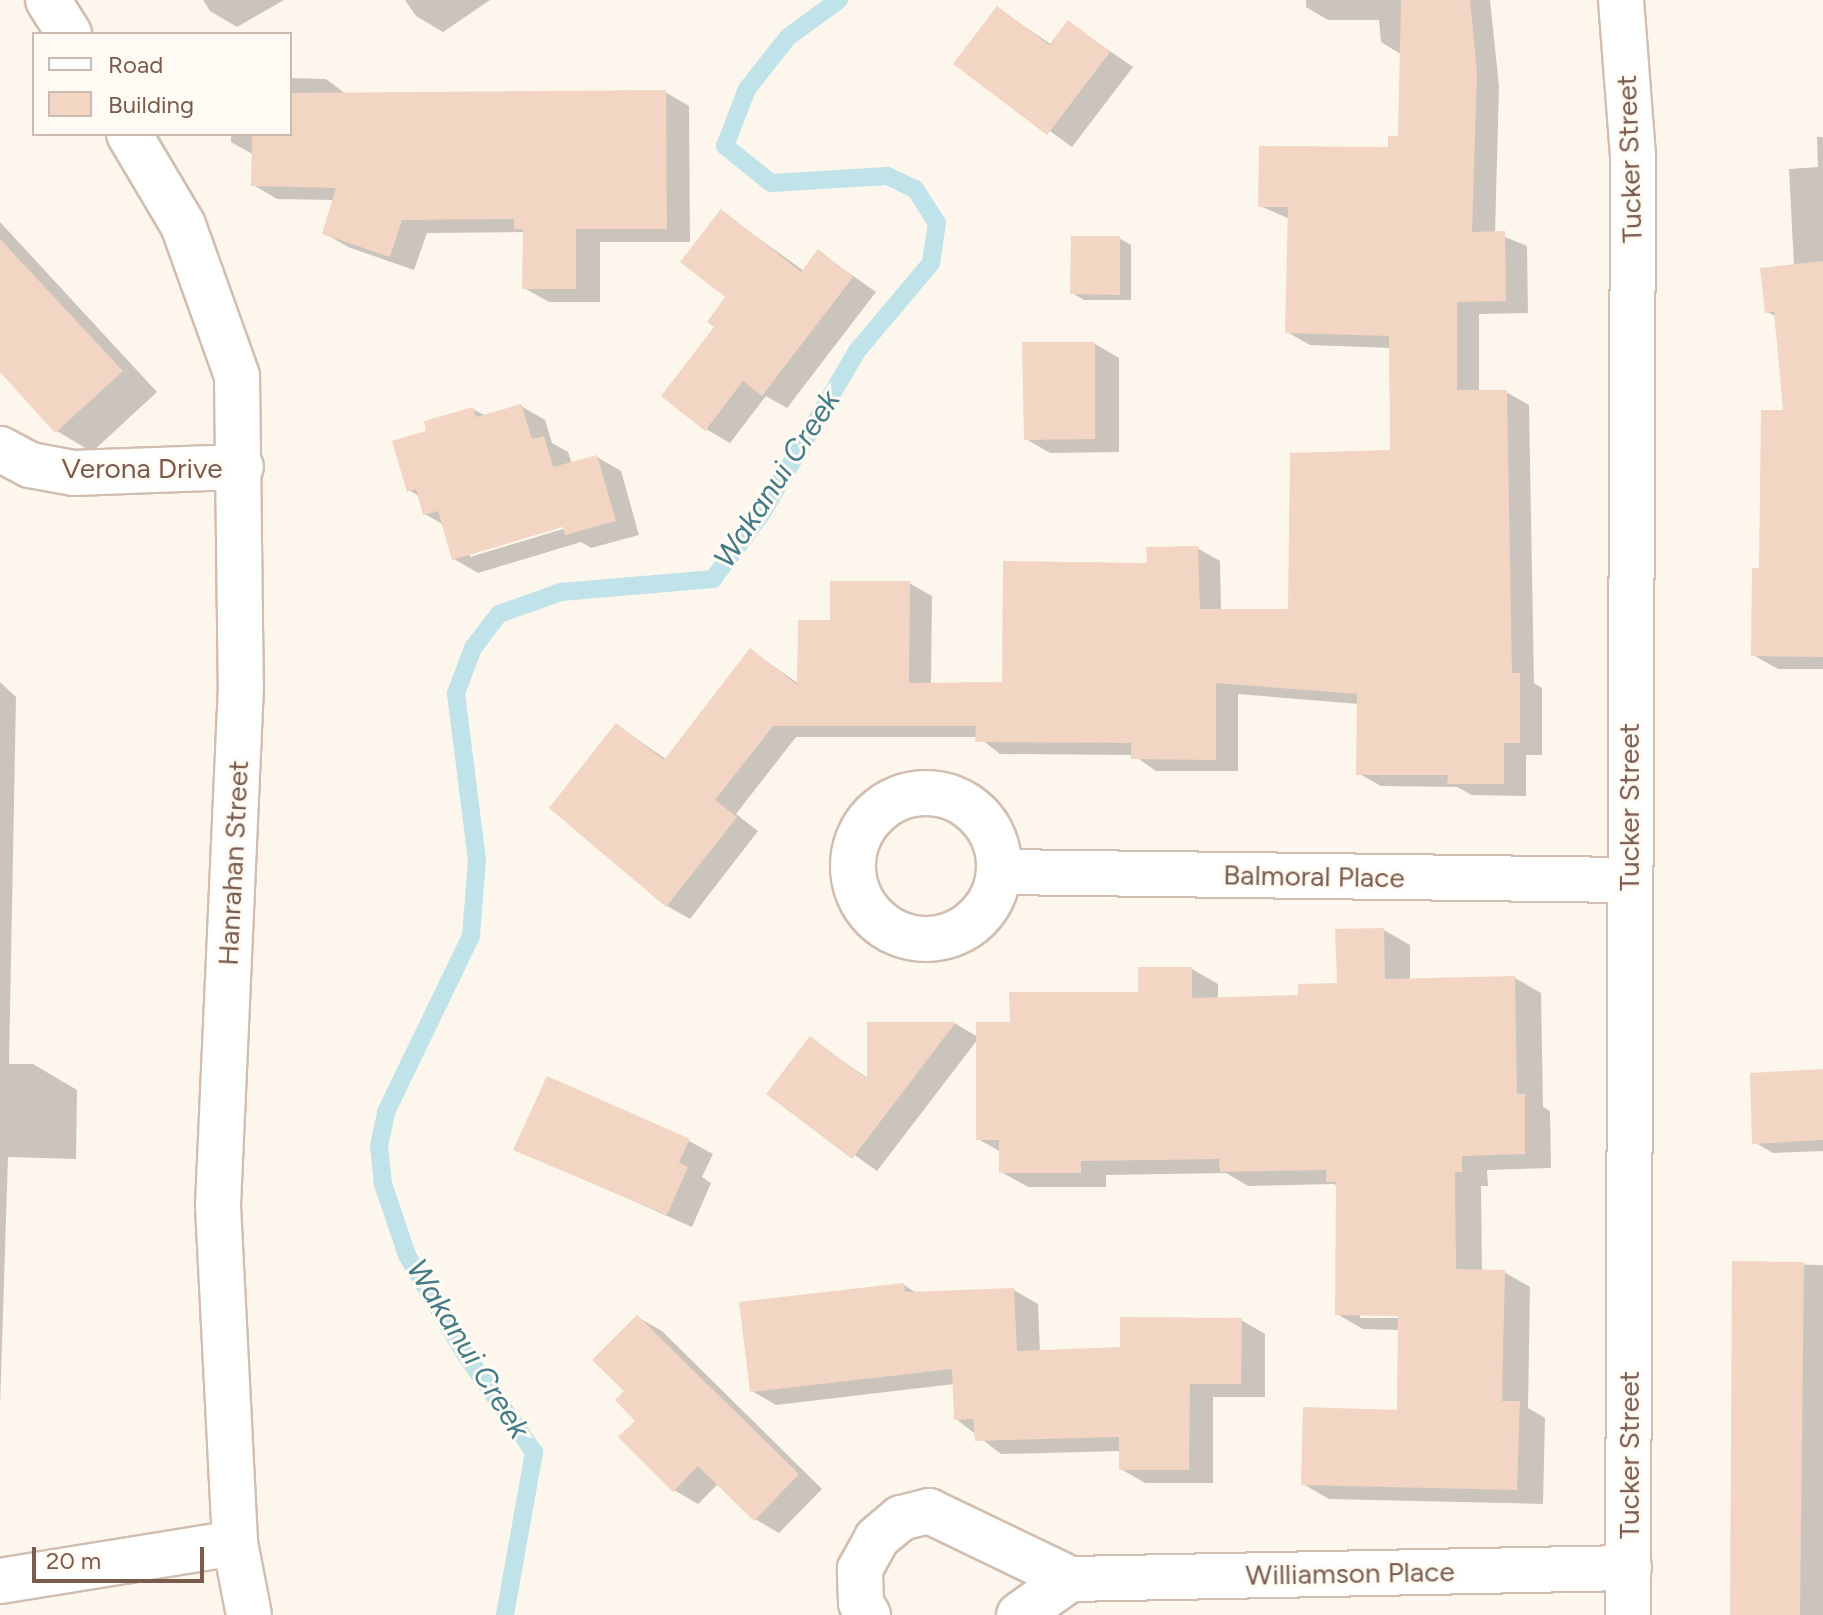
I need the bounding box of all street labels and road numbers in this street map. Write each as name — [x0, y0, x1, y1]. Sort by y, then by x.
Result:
street label: Tucker Street — [1609, 74, 1649, 244]
street label: Verona Drive — [62, 451, 222, 485]
street label: Tucker Street — [1612, 723, 1646, 891]
street label: Hanrahan Street — [211, 760, 255, 966]
street label: Balmoral Place — [1223, 858, 1405, 894]
street label: Tucker Street — [1612, 1371, 1646, 1539]
street label: Williamson Place — [1245, 1554, 1455, 1592]

